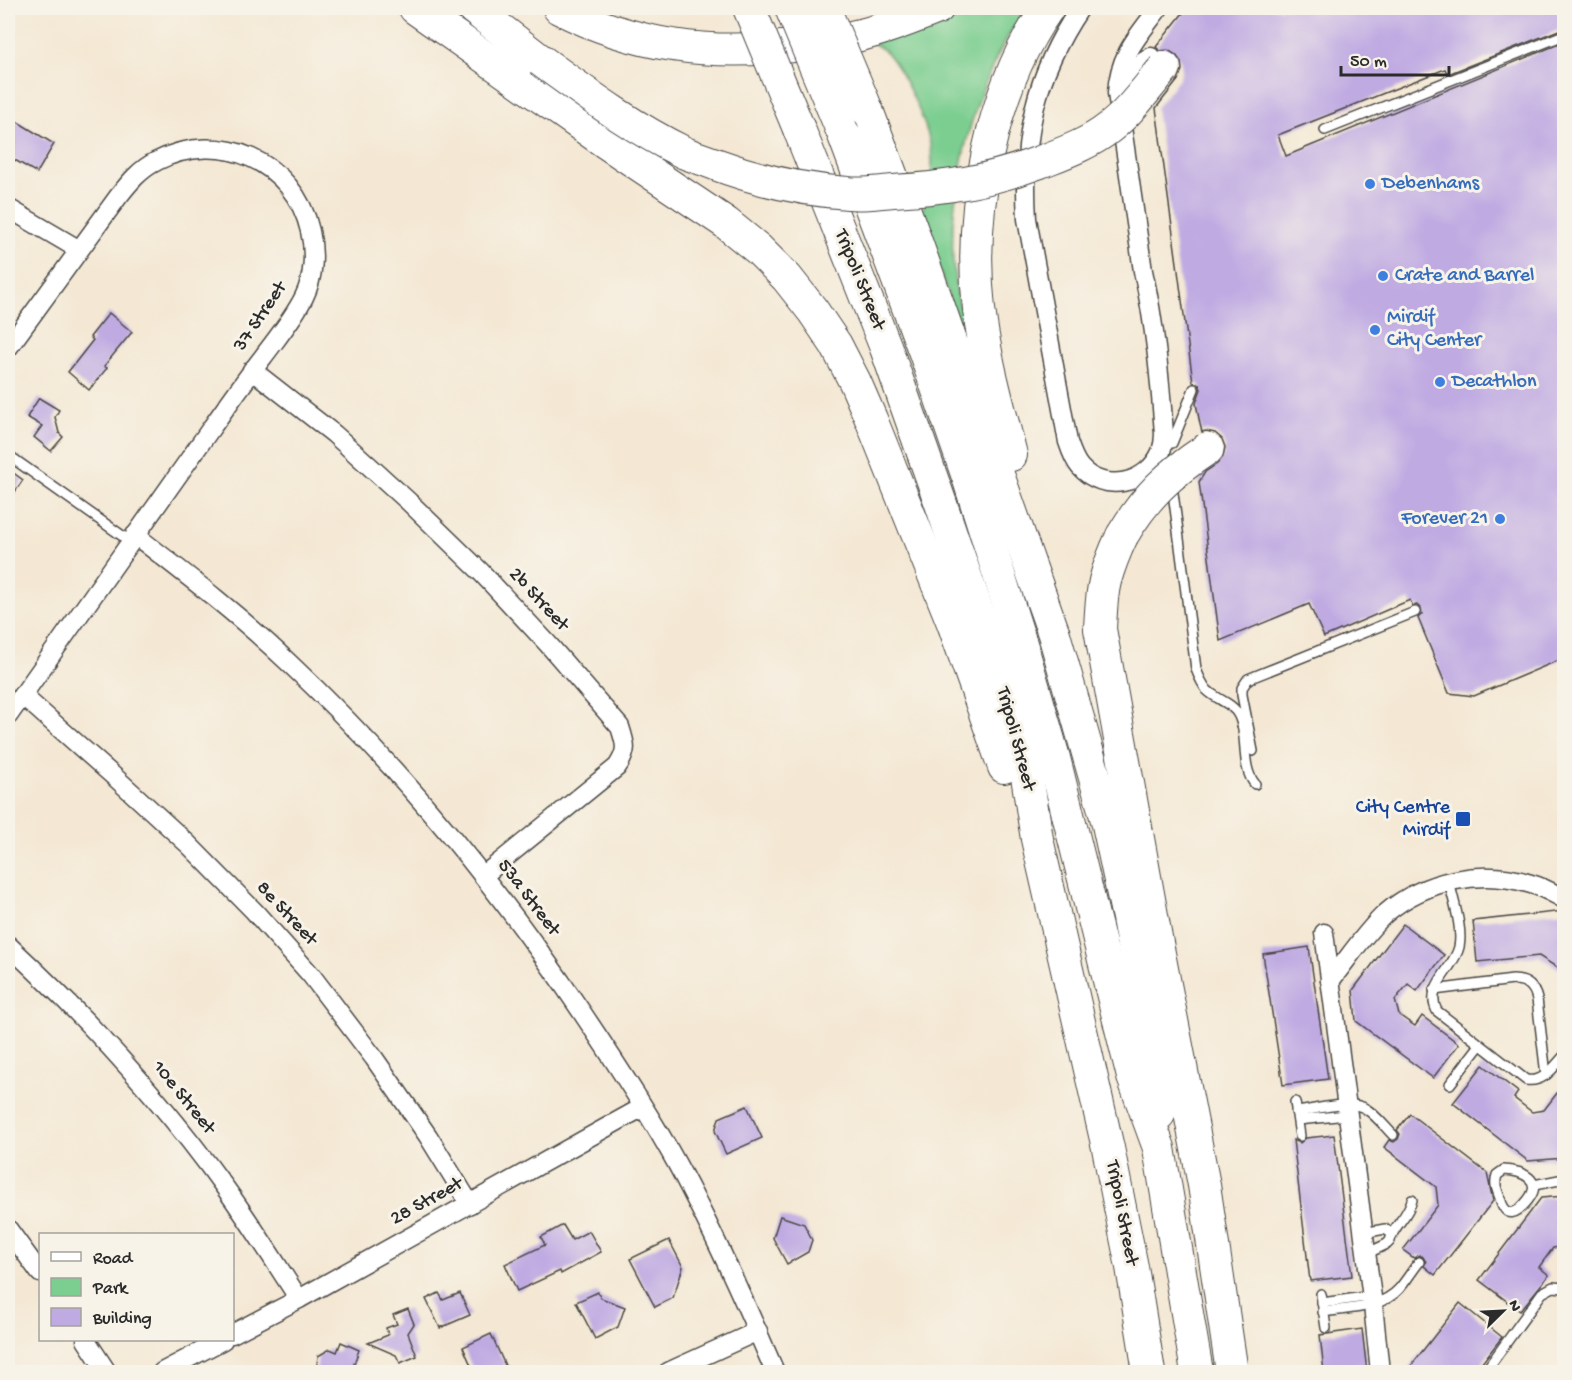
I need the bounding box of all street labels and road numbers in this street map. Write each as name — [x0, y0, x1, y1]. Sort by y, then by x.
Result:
street label: Tripoli Street — [828, 226, 890, 335]
street label: 37 Street — [229, 276, 294, 357]
street label: 2b Street — [503, 563, 574, 638]
street label: Tripoli Street — [990, 684, 1040, 795]
street label: 53a Street — [492, 855, 565, 942]
street label: 8e Street — [251, 877, 323, 952]
street label: 10e Street — [146, 1056, 221, 1141]
street label: Tripoli Street — [1099, 1158, 1143, 1269]
street label: 28 Street — [387, 1172, 469, 1231]

